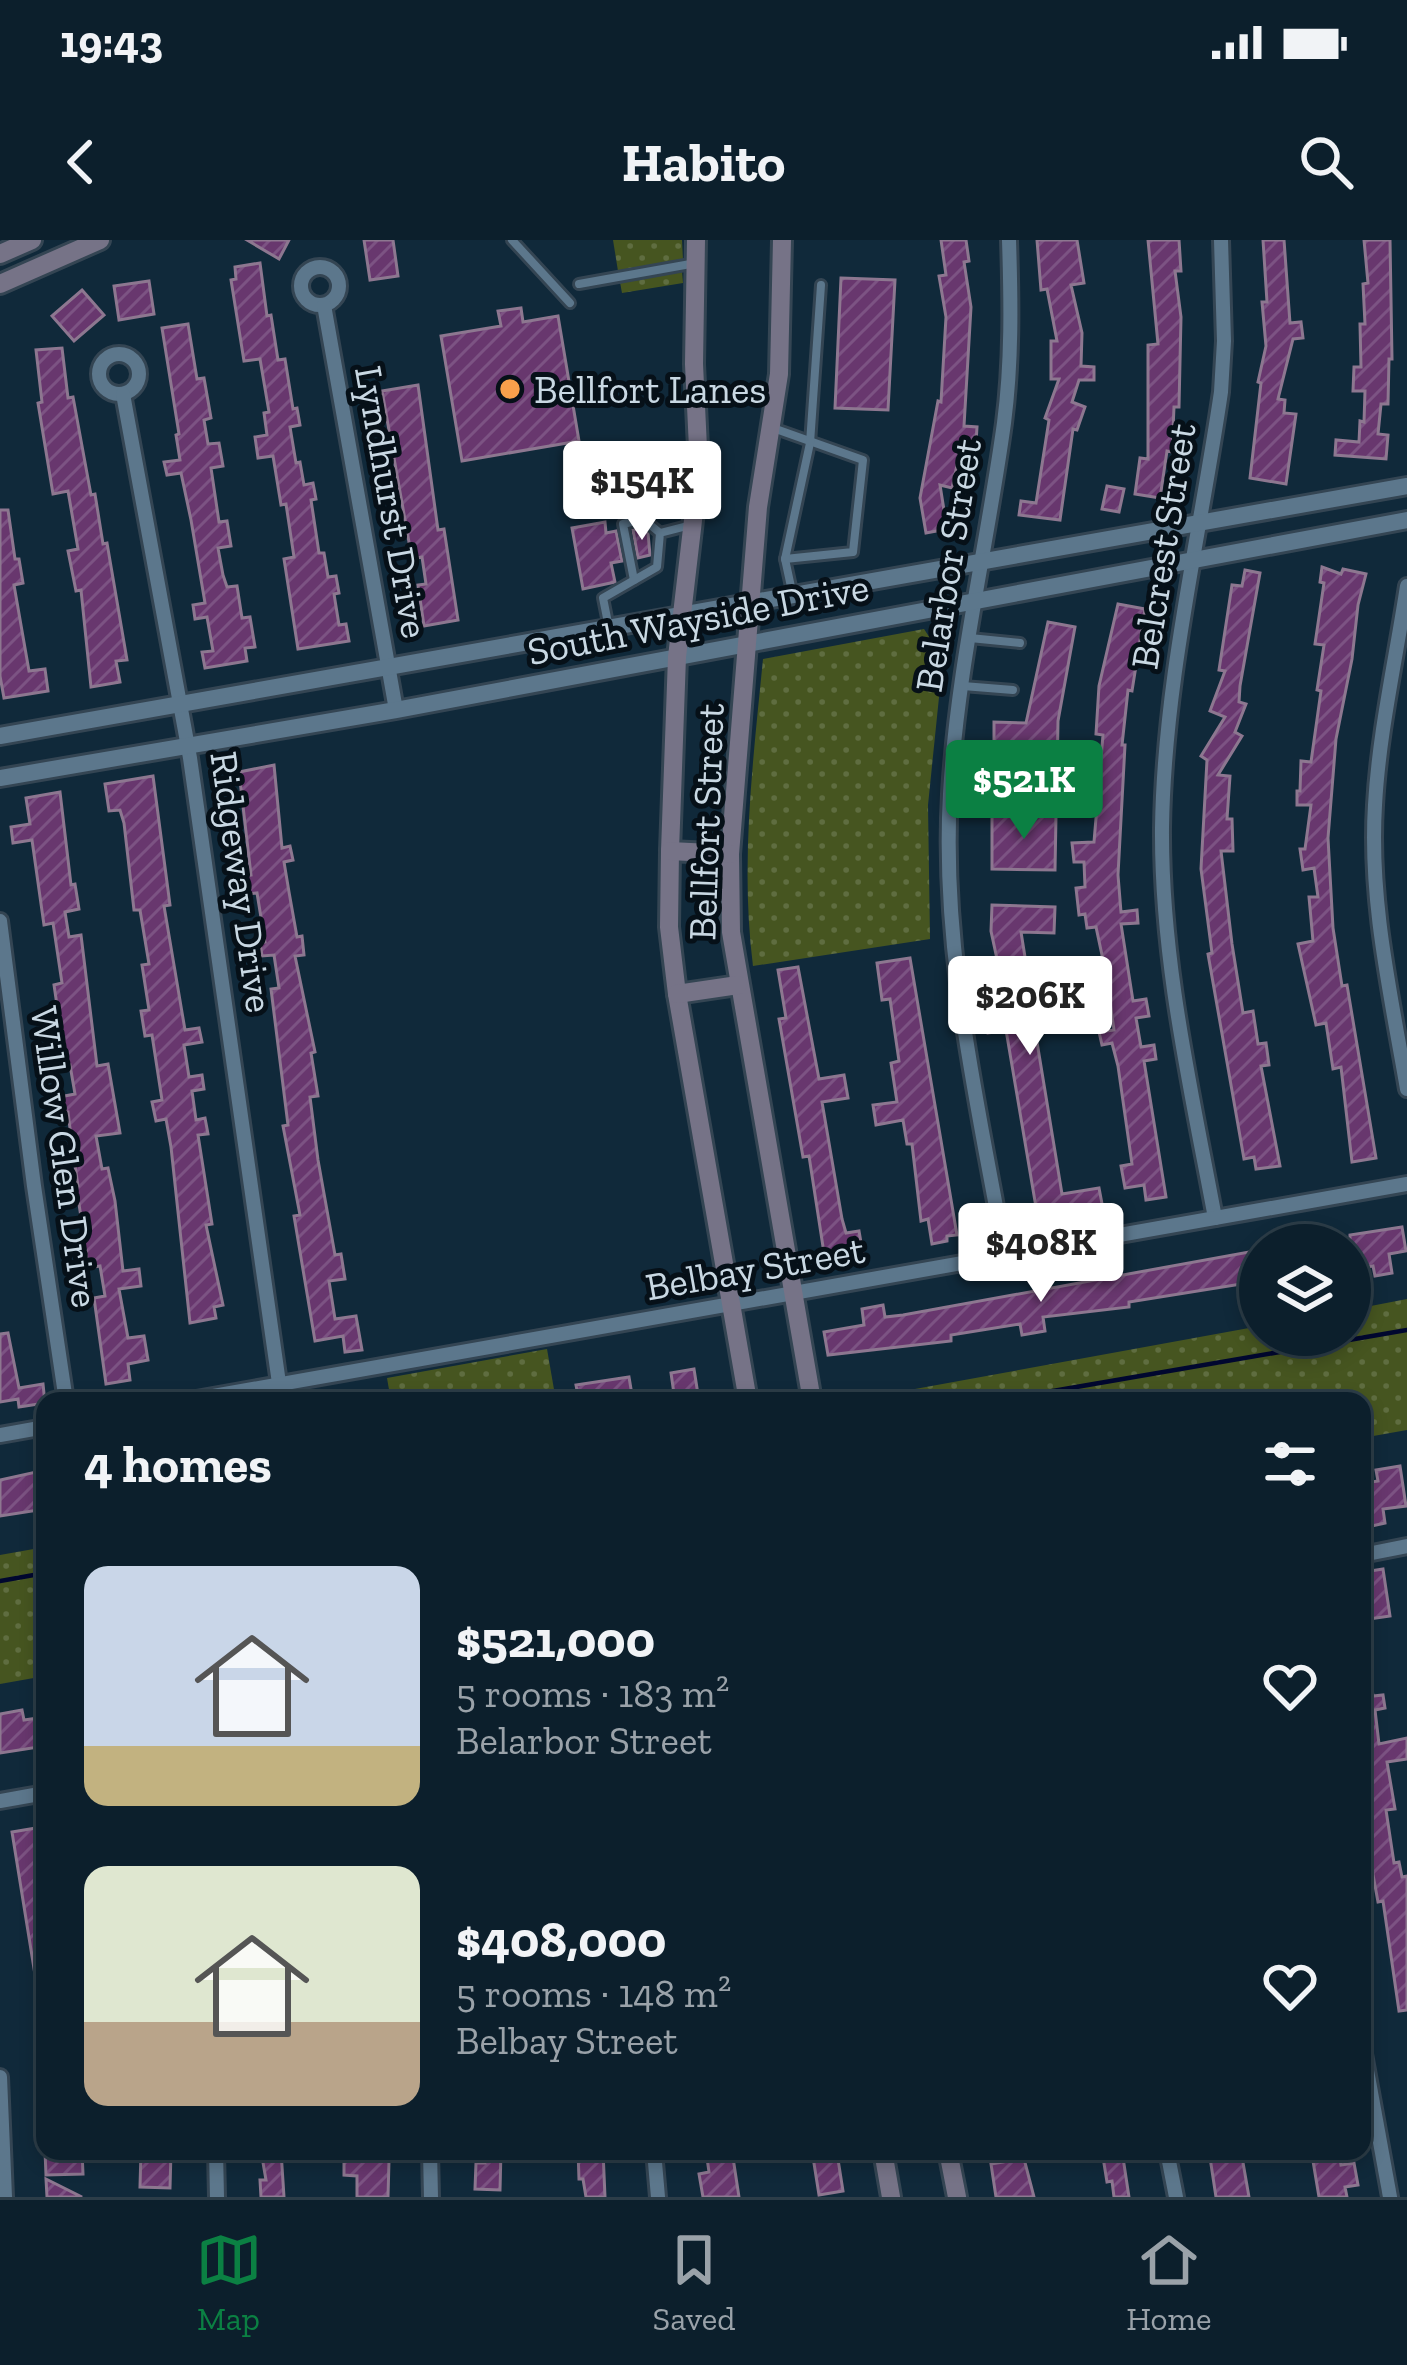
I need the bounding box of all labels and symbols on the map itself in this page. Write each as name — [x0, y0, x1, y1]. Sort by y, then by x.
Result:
street label: Lyndhurst Drive — [345, 362, 439, 642]
place label: Bellfort Lanes — [534, 366, 766, 413]
marker: Bellfort Lanes — [497, 376, 523, 402]
street label: Belcrest Street — [1120, 419, 1206, 672]
street label: Belarbor Street — [905, 435, 991, 695]
pin: $154K — [558, 441, 726, 543]
street label: South Wayside Drive — [523, 563, 873, 675]
street label: Bellfort Street — [678, 702, 734, 941]
pin: $521K — [940, 740, 1108, 842]
street label: Ridgeway Drive — [200, 748, 284, 1016]
pin: $206K — [946, 956, 1114, 1058]
street label: Willow Glen Drive — [21, 1003, 109, 1311]
pin: $408K — [957, 1203, 1125, 1305]
street label: Belbay Street — [642, 1226, 869, 1310]

